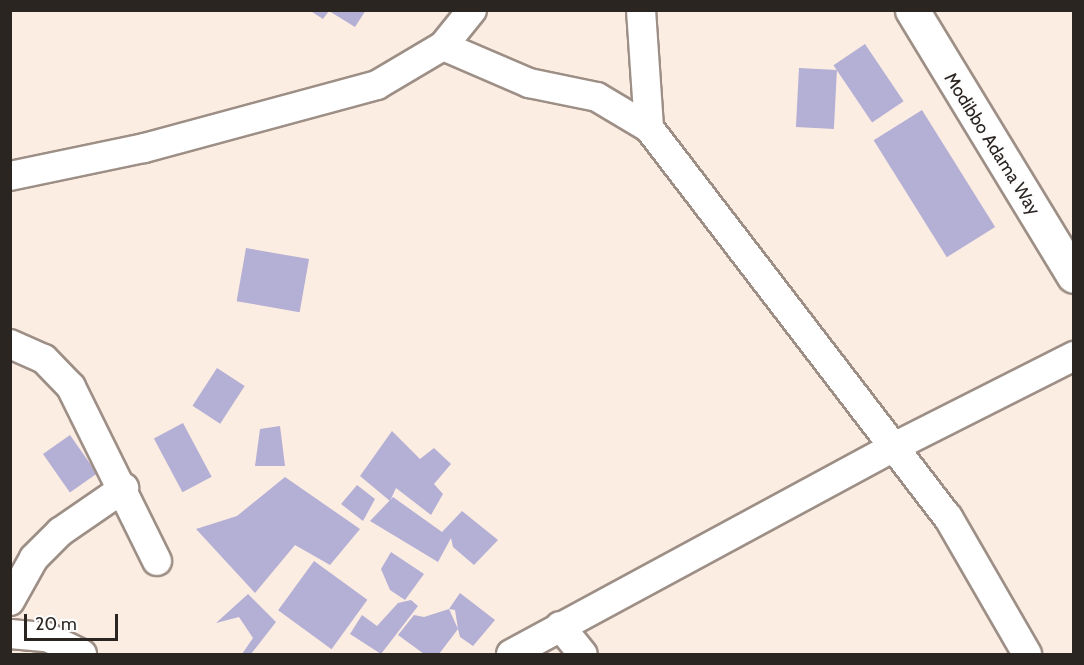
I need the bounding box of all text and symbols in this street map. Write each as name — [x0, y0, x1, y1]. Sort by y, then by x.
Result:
street label: Modibbo Adama Way — [939, 69, 1045, 219]
scale bar — [27, 602, 122, 640]
text: 20 m — [35, 613, 77, 635]

